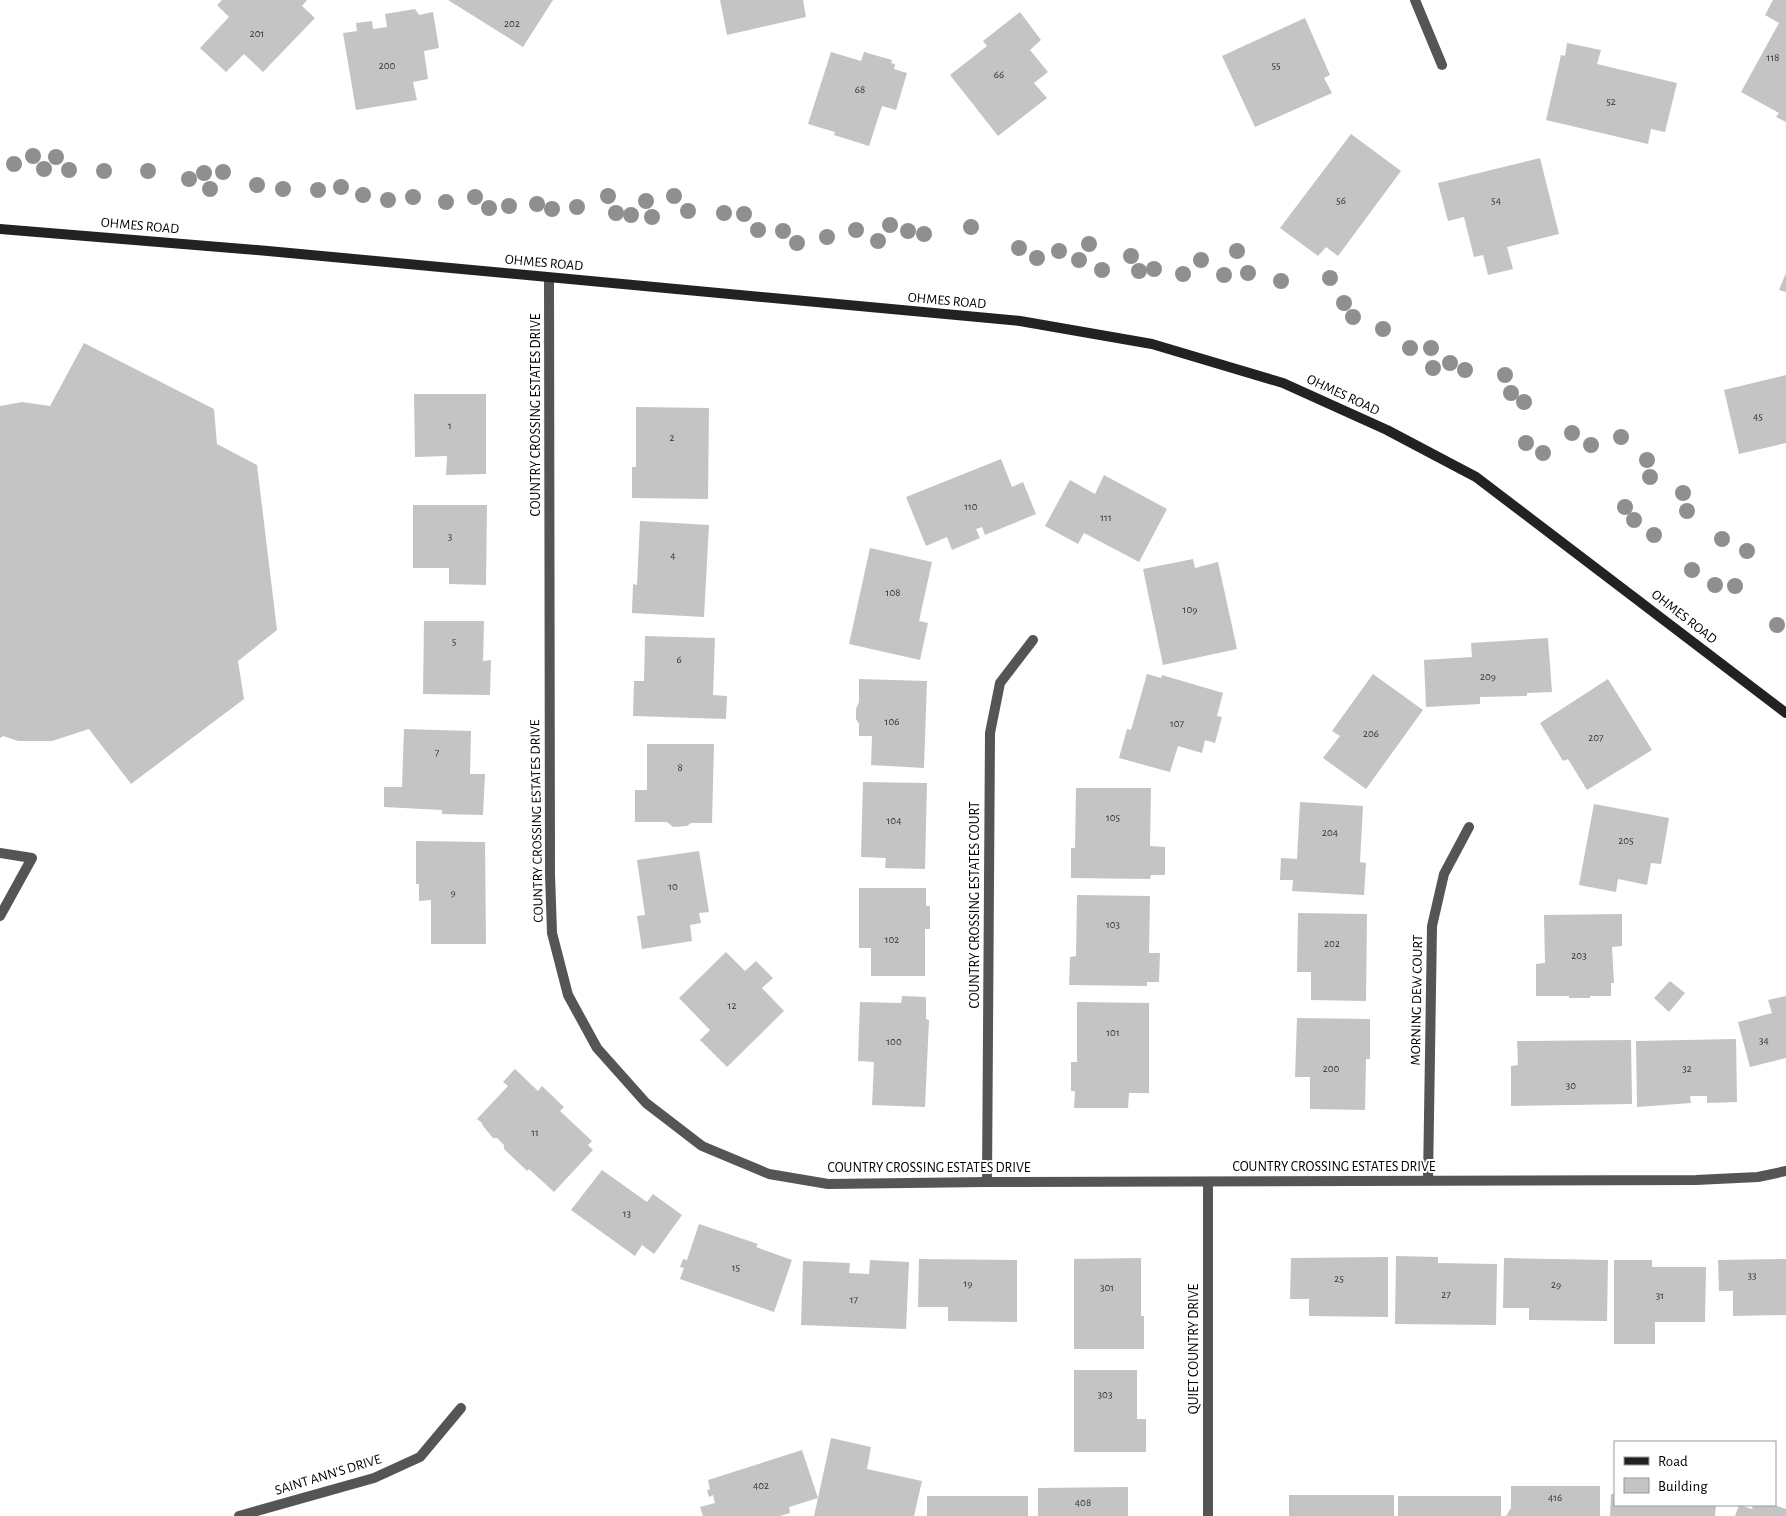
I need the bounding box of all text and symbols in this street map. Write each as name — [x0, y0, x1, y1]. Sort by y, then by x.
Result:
house number: 202 — [504, 18, 520, 29]
house number: 201 — [250, 28, 264, 39]
house number: 118 — [1767, 52, 1779, 63]
house number: 200 — [379, 60, 396, 71]
house number: 55 — [1271, 60, 1281, 71]
house number: 66 — [994, 69, 1004, 80]
house number: 68 — [855, 84, 865, 95]
house number: 52 — [1606, 96, 1616, 107]
house number: 56 — [1336, 195, 1346, 206]
house number: 54 — [1491, 195, 1501, 206]
street label: OHMES ROAD — [100, 216, 180, 236]
street label: OHMES ROAD — [504, 253, 584, 273]
street label: OHMES ROAD — [907, 291, 987, 311]
street label: COUNTRY CROSSING ESTATES DRIVE — [529, 313, 543, 517]
street label: OHMES ROAD — [1304, 372, 1382, 418]
house number: 45 — [1753, 411, 1763, 422]
house number: 1 — [448, 420, 452, 431]
house number: 2 — [669, 432, 675, 443]
house number: 110 — [964, 501, 978, 512]
house number: 111 — [1100, 512, 1112, 523]
house number: 3 — [448, 531, 453, 542]
house number: 4 — [670, 550, 676, 561]
house number: 108 — [886, 587, 900, 598]
street label: OHMES ROAD — [1649, 587, 1719, 647]
house number: 109 — [1183, 604, 1197, 615]
house number: 5 — [452, 636, 457, 647]
house number: 6 — [676, 654, 682, 665]
house number: 209 — [1480, 671, 1496, 682]
house number: 106 — [885, 716, 899, 727]
house number: 107 — [1170, 718, 1184, 729]
street label: COUNTRY CROSSING ESTATES DRIVE — [528, 719, 546, 923]
house number: 206 — [1363, 728, 1379, 739]
house number: 207 — [1588, 732, 1604, 743]
house number: 7 — [435, 747, 440, 758]
house number: 8 — [677, 762, 683, 773]
street label: COUNTRY CROSSING ESTATES COURT — [968, 801, 982, 1009]
house number: 105 — [1106, 812, 1120, 823]
house number: 104 — [887, 815, 901, 826]
house number: 204 — [1322, 827, 1338, 838]
house number: 205 — [1618, 835, 1634, 846]
house number: 10 — [668, 881, 678, 892]
house number: 9 — [450, 887, 456, 898]
house number: 103 — [1106, 919, 1121, 930]
house number: 102 — [885, 934, 899, 945]
street label: MORNING DEW COURT — [1409, 934, 1425, 1065]
house number: 202 — [1324, 938, 1340, 949]
house number: 203 — [1571, 950, 1587, 961]
house number: 12 — [728, 1000, 736, 1011]
house number: 101 — [1106, 1027, 1120, 1038]
house number: 34 — [1759, 1035, 1769, 1046]
house number: 100 — [886, 1036, 902, 1047]
house number: 200 — [1323, 1063, 1340, 1074]
house number: 32 — [1682, 1063, 1692, 1074]
house number: 30 — [1566, 1080, 1576, 1091]
house number: 11 — [531, 1127, 539, 1138]
street label: COUNTRY CROSSING ESTATES DRIVE — [1232, 1160, 1436, 1174]
street label: COUNTRY CROSSING ESTATES DRIVE — [827, 1161, 1031, 1175]
house number: 13 — [623, 1208, 632, 1219]
house number: 15 — [732, 1262, 741, 1273]
house number: 33 — [1747, 1270, 1757, 1281]
house number: 25 — [1334, 1273, 1344, 1284]
house number: 19 — [964, 1278, 972, 1289]
house number: 29 — [1551, 1279, 1561, 1290]
house number: 301 — [1100, 1282, 1114, 1293]
street label: QUIET COUNTRY DRIVE — [1187, 1283, 1201, 1414]
house number: 27 — [1441, 1289, 1451, 1300]
house number: 31 — [1656, 1290, 1664, 1301]
house number: 17 — [850, 1294, 859, 1305]
house number: 303 — [1098, 1389, 1113, 1400]
legend — [1614, 1441, 1776, 1506]
street label: SAINT ANN'S DRIVE — [273, 1452, 383, 1498]
text: Road — [1658, 1454, 1688, 1469]
text: Building — [1658, 1479, 1708, 1494]
house number: 402 — [753, 1480, 769, 1491]
house number: 416 — [1548, 1492, 1562, 1503]
house number: 408 — [1075, 1497, 1091, 1508]

